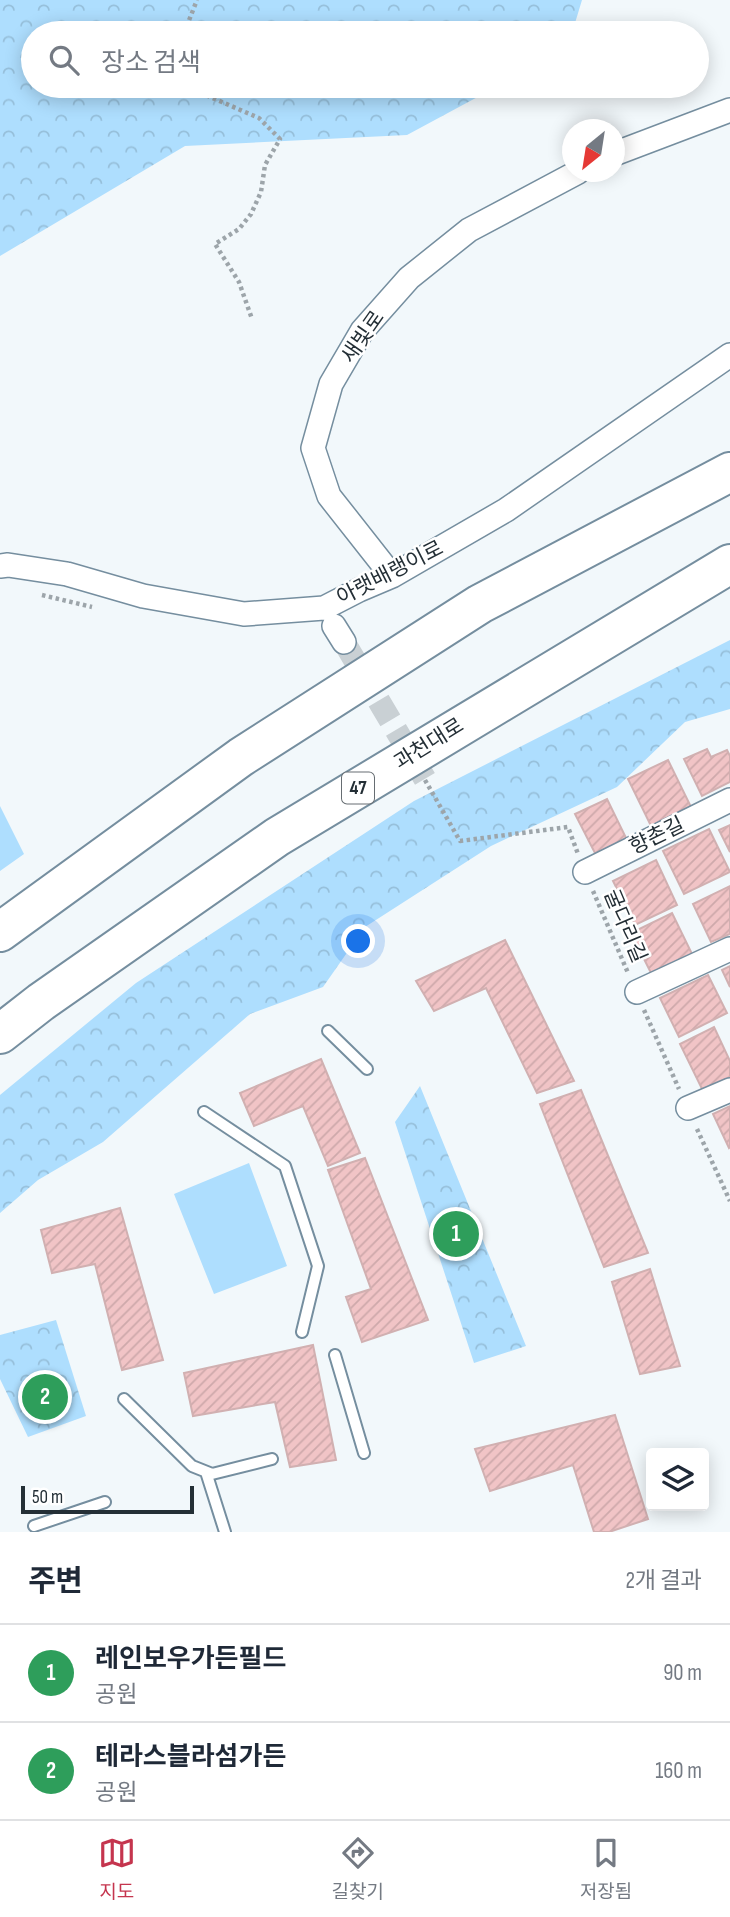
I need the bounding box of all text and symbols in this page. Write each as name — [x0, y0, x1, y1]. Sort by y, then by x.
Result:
search box — [21, 21, 709, 98]
icon: search — [45, 41, 83, 79]
text: 장소 검색 — [101, 48, 201, 79]
north arrow — [562, 119, 625, 182]
street label: 새빛로 — [336, 306, 390, 368]
street label: 아랫배랭이로 — [333, 536, 447, 610]
street label: 과천대로 — [390, 713, 468, 775]
road number: 47 — [342, 772, 374, 804]
street label: 향촌길 — [625, 812, 689, 860]
street label: 굴다리길 — [598, 886, 652, 966]
your location — [341, 924, 375, 958]
pin: 1 — [433, 1208, 479, 1260]
pin: 2 — [22, 1371, 68, 1423]
map controls — [646, 1448, 709, 1511]
button: layers — [646, 1448, 709, 1511]
scale bar — [21, 1483, 194, 1515]
text: 50 m — [32, 1486, 63, 1509]
text: 주변 — [28, 1564, 83, 1600]
text: 2개 결과 — [625, 1567, 702, 1595]
text: 레인보우가든필드 — [95, 1644, 286, 1675]
text: 1 — [46, 1659, 56, 1687]
text: 90 m — [663, 1659, 702, 1687]
text: 공원 — [95, 1681, 137, 1709]
text: 테라스블라섬가든 — [95, 1742, 286, 1773]
text: 2 — [46, 1757, 56, 1785]
text: 160 m — [655, 1757, 702, 1785]
text: 공원 — [95, 1779, 137, 1807]
tab: 지도 — [98, 1834, 136, 1904]
tab: 길찾기 — [332, 1834, 384, 1904]
tab: 저장됨 — [580, 1834, 632, 1904]

